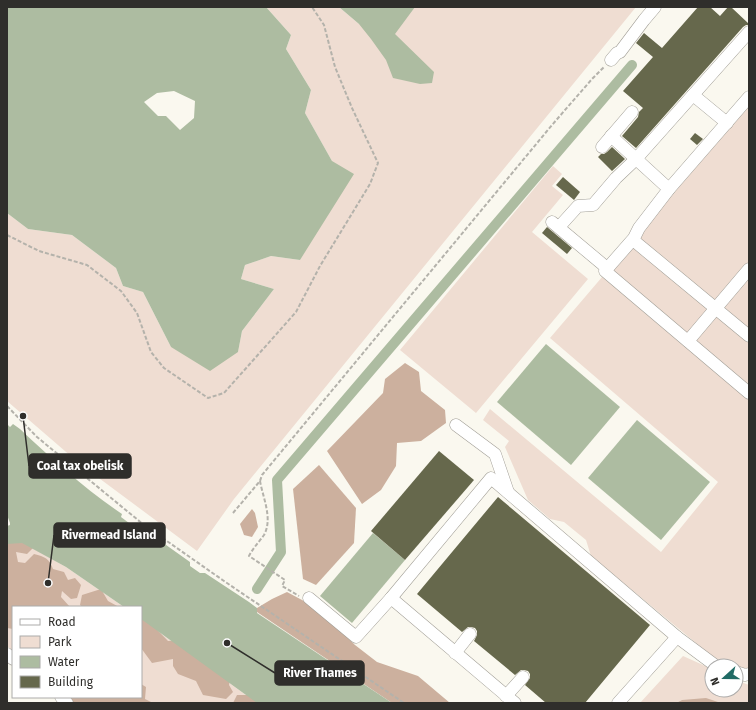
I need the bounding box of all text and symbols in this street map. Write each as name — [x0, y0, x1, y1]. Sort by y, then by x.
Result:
callout: Coal tax obelisk — [29, 454, 131, 478]
text: Coal tax obelisk — [37, 459, 124, 473]
callout: Rivermead Island — [54, 523, 165, 547]
text: Rivermead Island — [61, 528, 157, 542]
legend — [12, 606, 142, 698]
text: Road — [48, 615, 76, 629]
text: Park — [48, 635, 72, 649]
text: Water — [48, 655, 80, 669]
north arrow — [704, 658, 744, 698]
callout: River Thames — [275, 661, 364, 685]
text: River Thames — [283, 666, 357, 680]
text: Building — [48, 675, 94, 689]
text: N — [708, 676, 723, 687]

